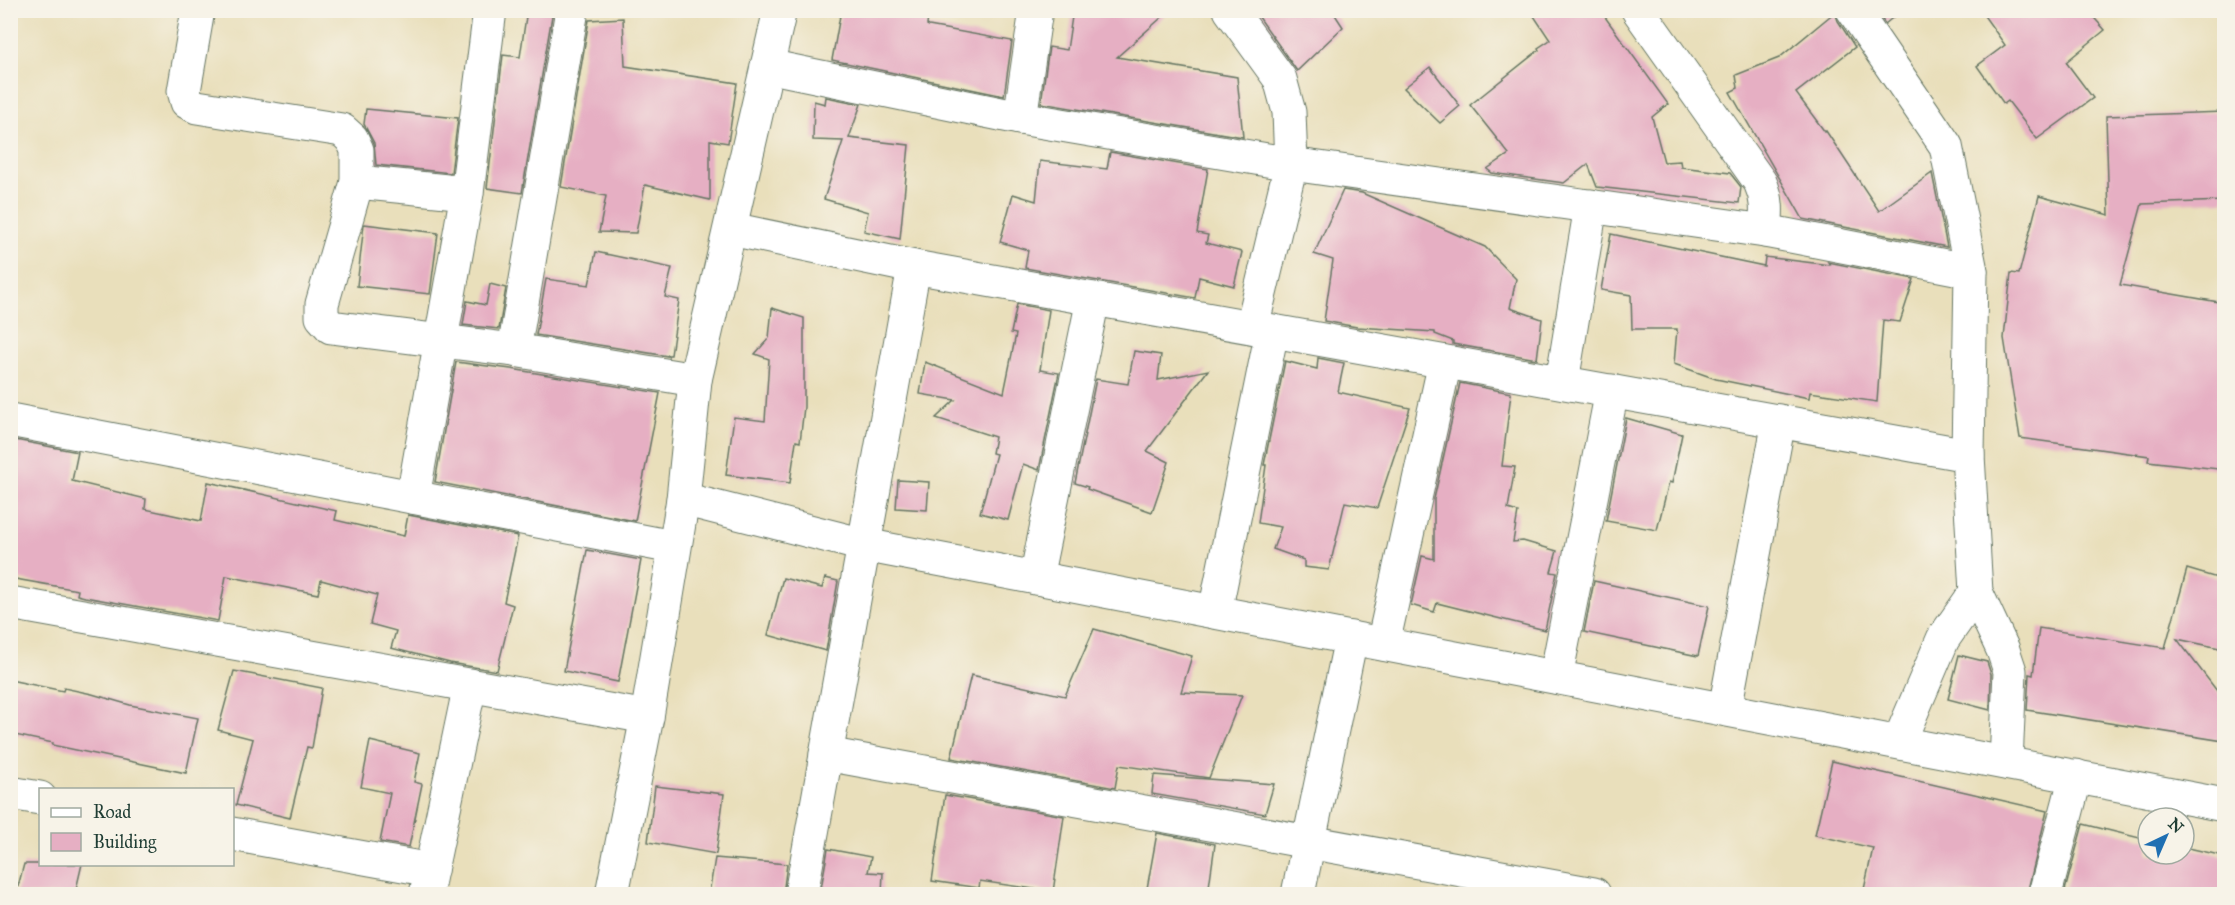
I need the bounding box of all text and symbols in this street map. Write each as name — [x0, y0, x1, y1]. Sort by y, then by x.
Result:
legend — [39, 788, 234, 866]
text: Road — [93, 801, 131, 823]
north arrow — [2136, 806, 2196, 866]
text: N — [2165, 814, 2188, 837]
text: Building — [93, 831, 157, 854]

